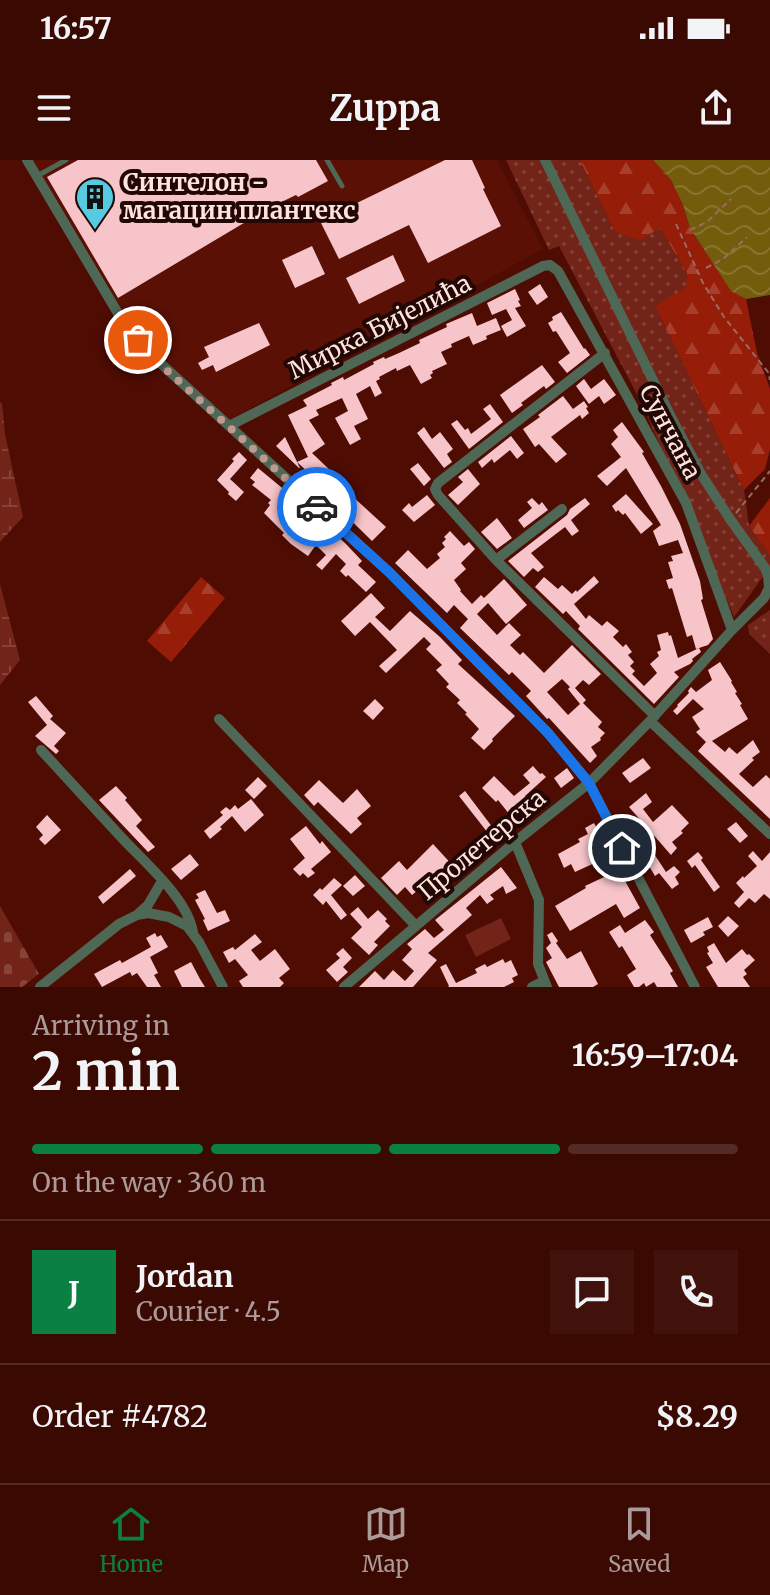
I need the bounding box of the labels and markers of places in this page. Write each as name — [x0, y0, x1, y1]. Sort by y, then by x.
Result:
place label: Синтелон - магацин плантекс — [123, 167, 355, 226]
building icon: Синтелон - магацин плантекс — [74, 176, 116, 231]
pin — [104, 306, 172, 374]
pin — [588, 814, 656, 882]

